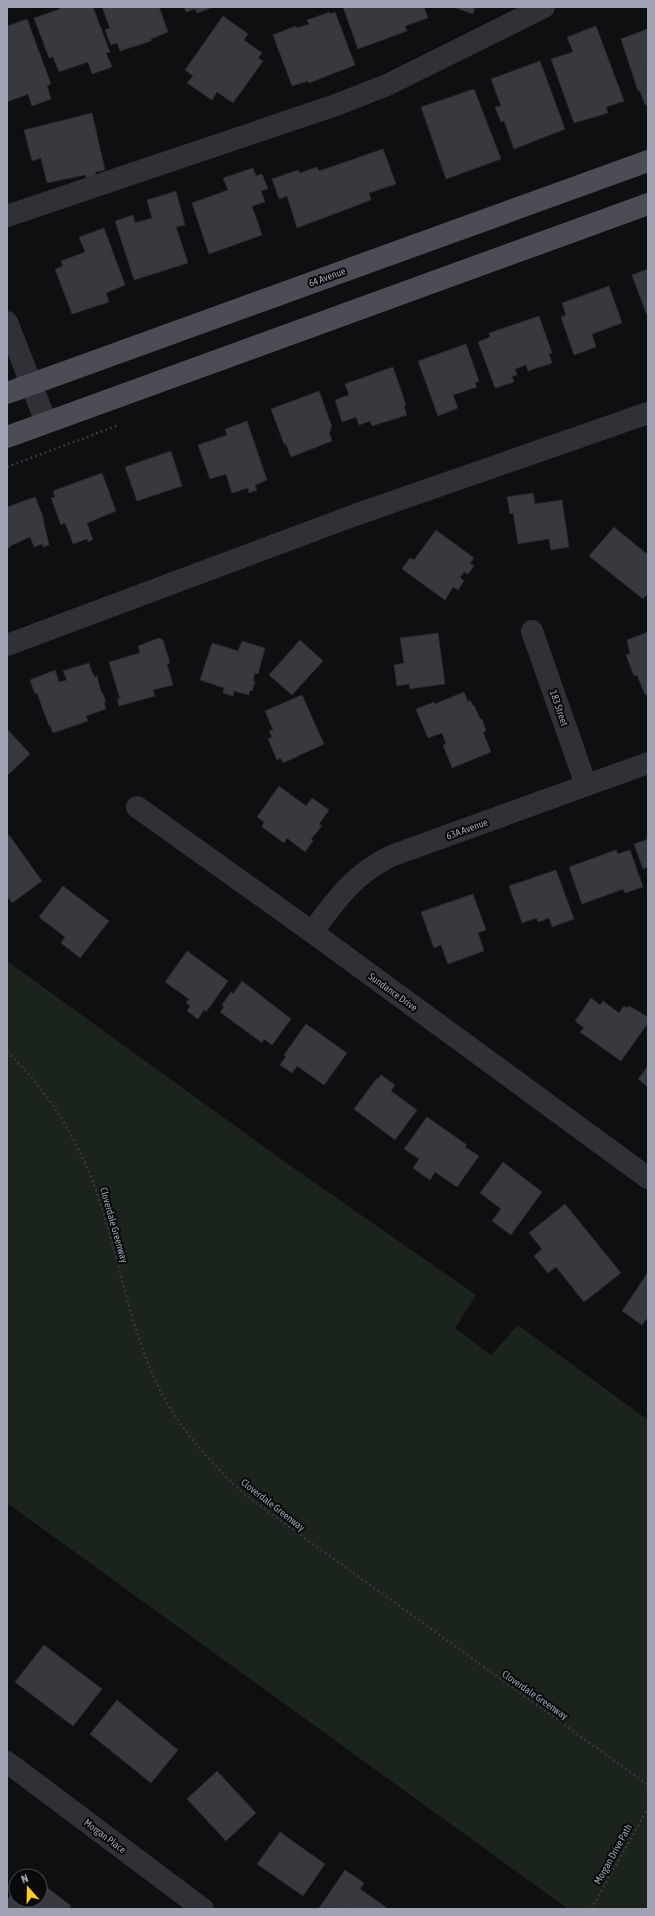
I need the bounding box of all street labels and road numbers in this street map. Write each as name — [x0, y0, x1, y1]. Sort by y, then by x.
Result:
street label: 64 Avenue — [307, 265, 347, 289]
street label: 183 Street — [548, 689, 570, 728]
street label: 63A Avenue — [445, 816, 490, 842]
street label: Sundance Drive — [367, 971, 420, 1014]
street label: Cloverdale Greenway — [98, 1186, 130, 1264]
street label: Cloverdale Greenway — [239, 1477, 307, 1533]
street label: Cloverdale Greenway — [500, 1668, 570, 1722]
street label: Morgan Place — [82, 1817, 128, 1856]
street label: Morgan Drive Path — [592, 1822, 634, 1886]

